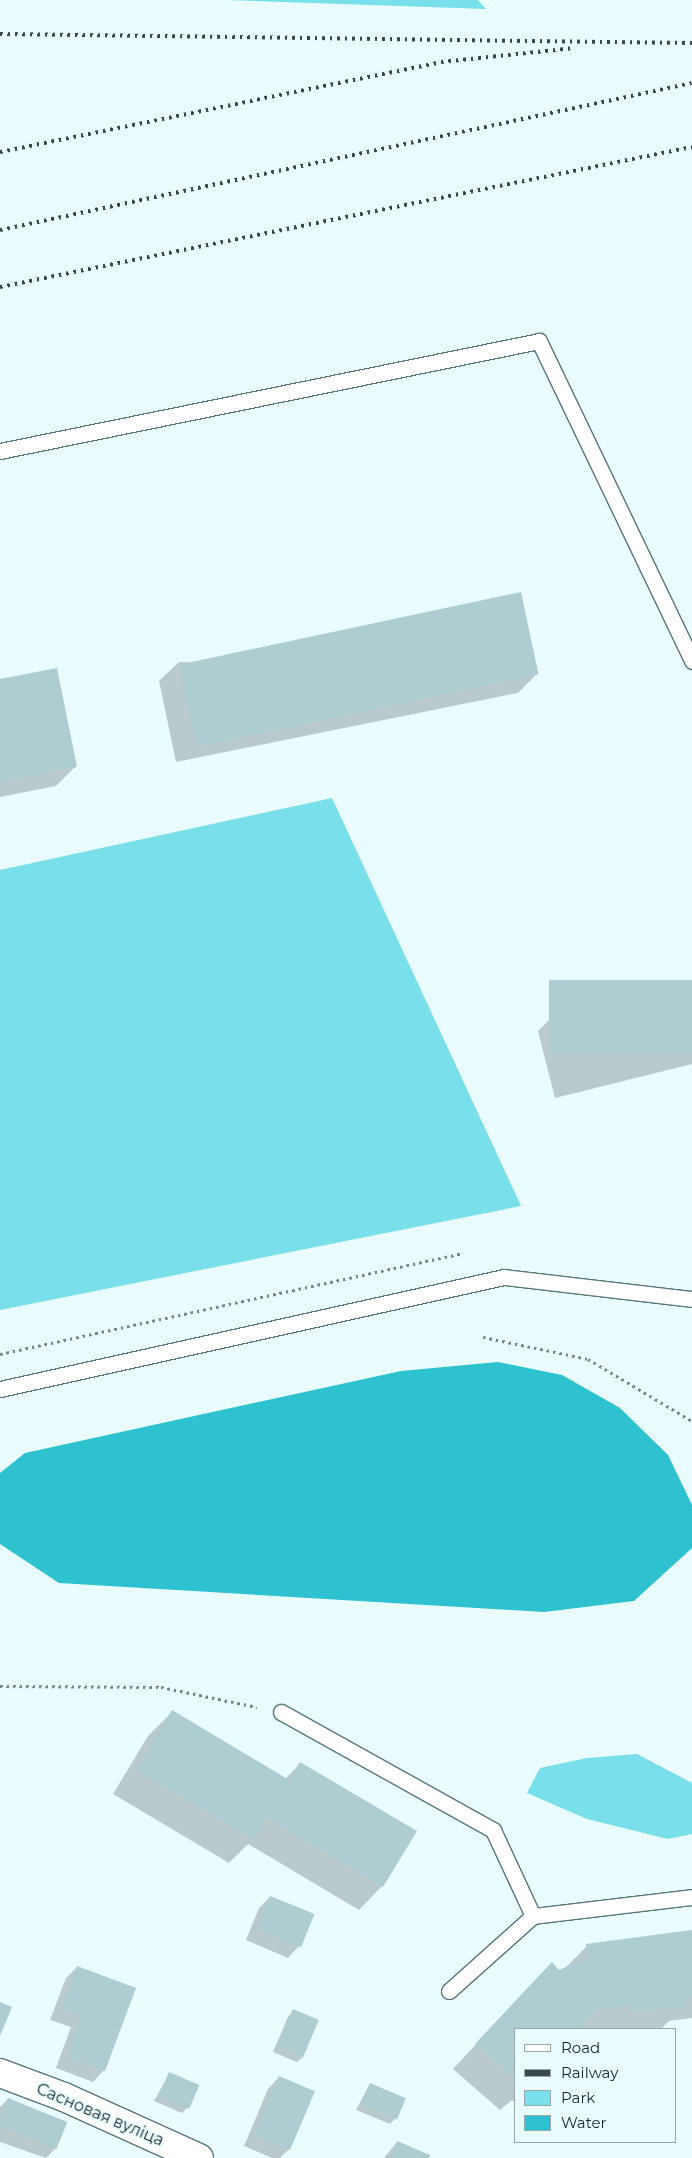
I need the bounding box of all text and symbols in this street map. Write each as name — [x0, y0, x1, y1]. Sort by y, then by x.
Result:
legend — [514, 2028, 677, 2143]
text: Road — [561, 2038, 600, 2057]
text: Railway — [561, 2063, 618, 2082]
street label: Сасновая вуліца — [33, 2079, 167, 2151]
text: Park — [561, 2088, 595, 2107]
text: Water — [561, 2113, 607, 2132]

